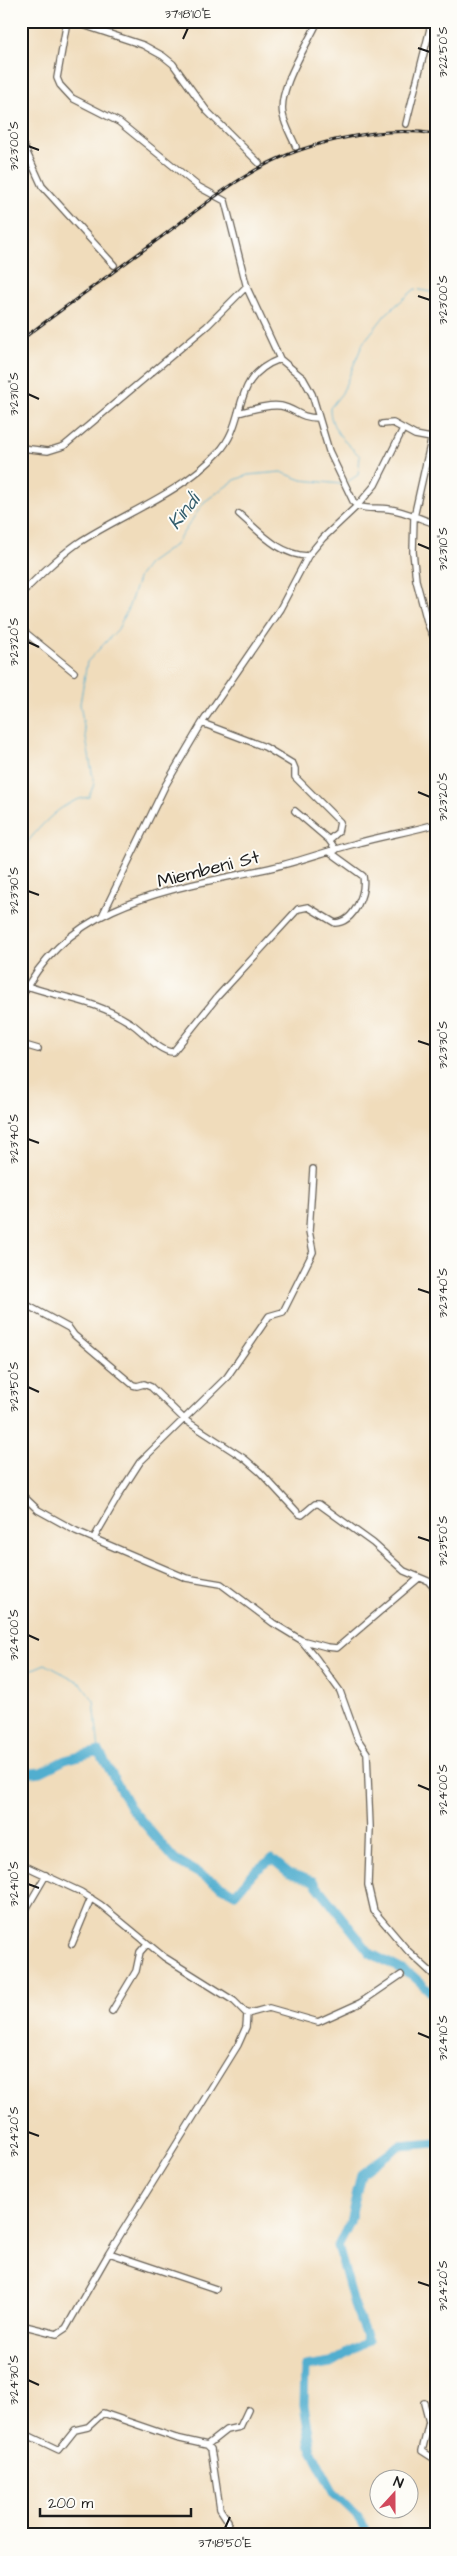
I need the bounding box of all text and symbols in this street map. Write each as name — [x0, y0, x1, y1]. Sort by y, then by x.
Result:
text: 37°18'10"E — [165, 6, 211, 23]
text: 3°22'50"S — [435, 26, 452, 78]
text: 3°23'00"S — [6, 121, 23, 171]
text: 3°23'00"S — [435, 275, 452, 325]
text: 3°23'10"S — [6, 372, 23, 416]
water label: Kindi — [161, 486, 208, 535]
text: 3°23'10"S — [435, 527, 452, 571]
text: 3°23'20"S — [6, 617, 23, 666]
text: 3°23'20"S — [435, 772, 452, 821]
street label: Miembeni St — [154, 844, 263, 895]
text: 3°23'30"S — [6, 867, 23, 915]
text: 3°23'30"S — [435, 1021, 452, 1069]
text: 3°23'40"S — [6, 1114, 23, 1164]
text: 3°23'40"S — [435, 1268, 452, 1318]
text: 3°23'50"S — [6, 1362, 23, 1412]
text: 3°23'50"S — [435, 1516, 452, 1566]
text: 3°24'00"S — [6, 1609, 23, 1661]
text: 3°24'00"S — [435, 1764, 452, 1816]
text: 3°24'10"S — [6, 1861, 23, 1907]
text: 3°24'10"S — [435, 2015, 452, 2061]
text: 3°24'20"S — [6, 2106, 23, 2157]
text: 3°24'20"S — [435, 2260, 452, 2311]
text: 3°24'30"S — [6, 2355, 23, 2405]
north arrow — [370, 2468, 420, 2518]
text: N — [391, 2472, 406, 2494]
scale bar — [40, 2486, 191, 2518]
text: 200 m — [48, 2493, 94, 2514]
text: 37°18'50"E — [198, 2535, 252, 2552]

